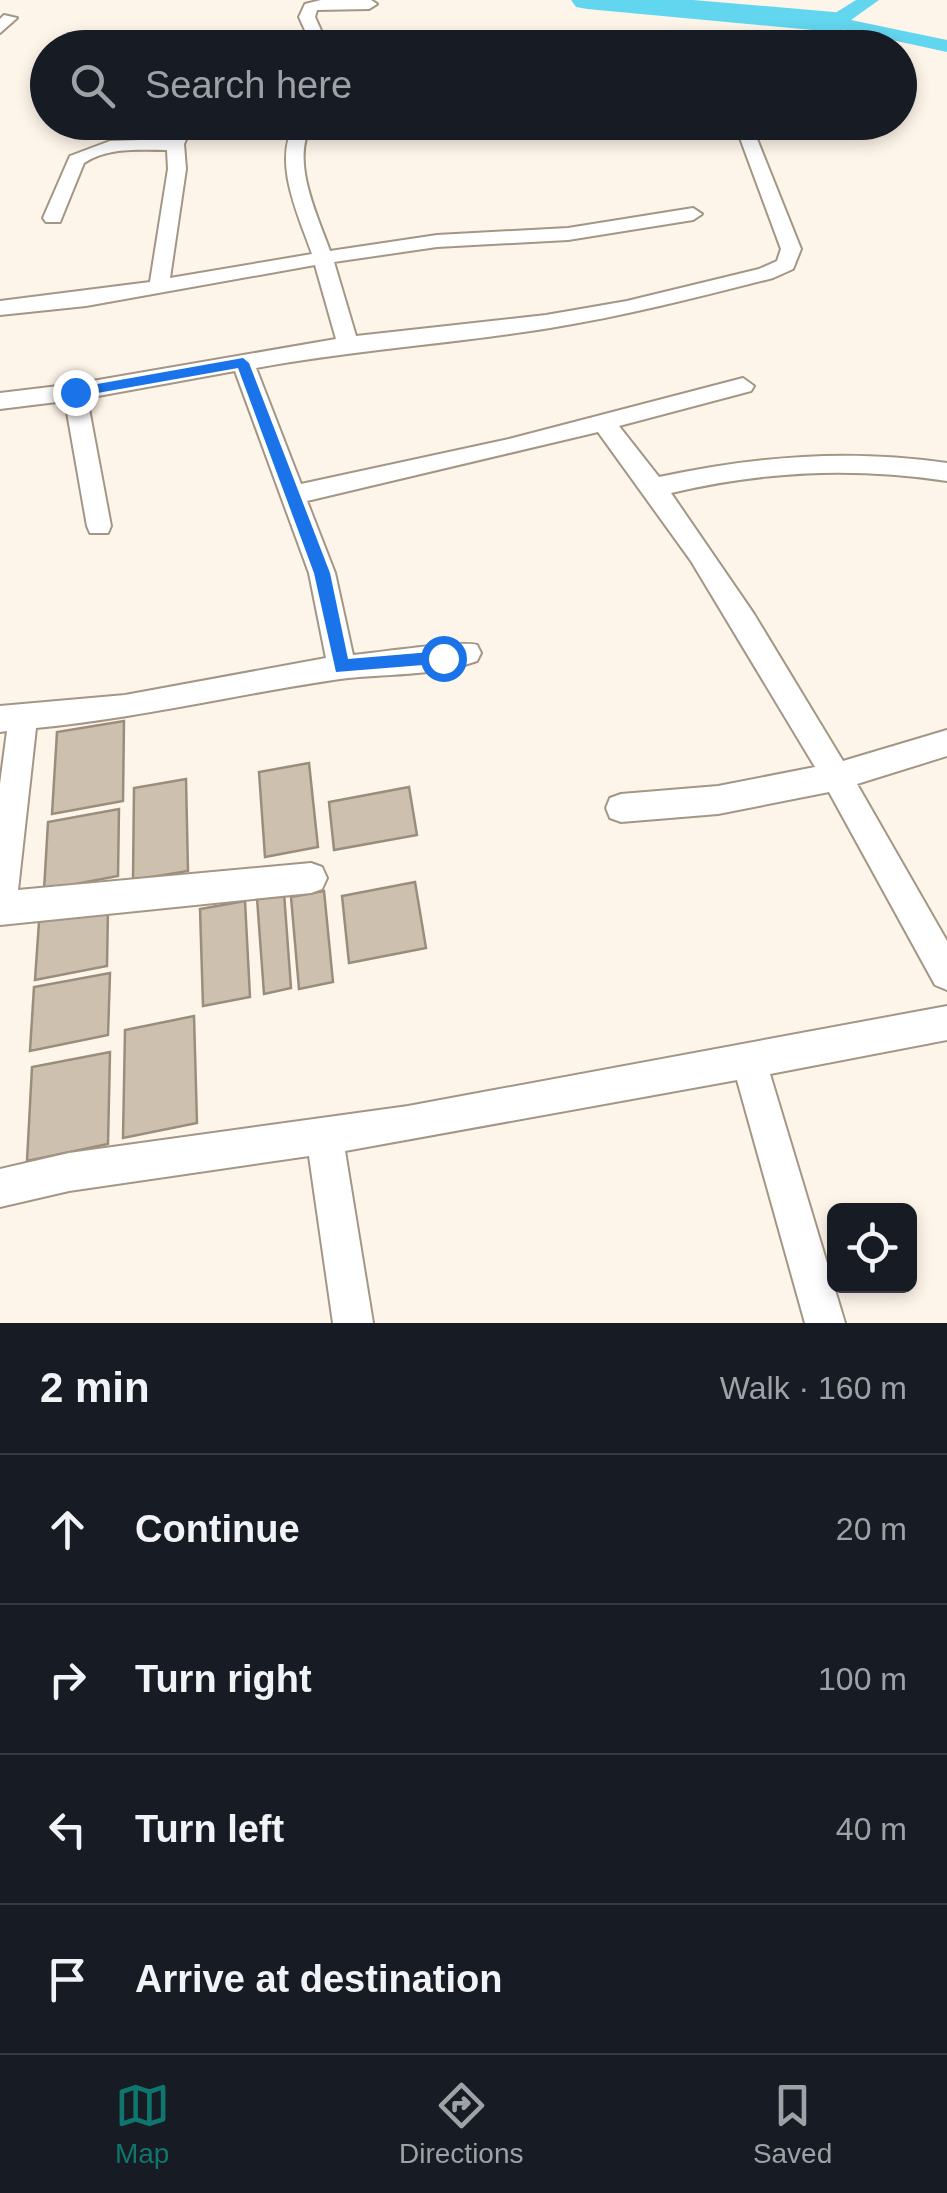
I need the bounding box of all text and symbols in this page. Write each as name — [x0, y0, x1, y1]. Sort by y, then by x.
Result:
search box — [30, 30, 917, 140]
icon: search — [65, 58, 120, 113]
text: Search here — [145, 64, 352, 106]
route end — [53, 370, 99, 416]
route start — [421, 636, 467, 682]
map controls — [827, 1203, 917, 1293]
button: locate — [827, 1203, 917, 1293]
text: 2 min — [40, 1364, 150, 1411]
text: Walk · 160 m — [720, 1370, 907, 1406]
icon: ahead — [40, 1502, 95, 1557]
text: Continue — [135, 1508, 300, 1550]
text: 20 m — [836, 1511, 907, 1547]
icon: right — [40, 1652, 95, 1707]
text: Turn right — [135, 1658, 312, 1700]
text: 100 m — [818, 1661, 907, 1697]
icon: left — [40, 1802, 95, 1857]
text: Turn left — [135, 1808, 284, 1850]
text: 40 m — [836, 1811, 907, 1847]
icon: arrive — [40, 1952, 95, 2007]
text: Arrive at destination — [135, 1958, 502, 2000]
tab: Map — [115, 2078, 170, 2170]
tab: Directions — [399, 2078, 524, 2170]
tab: Saved — [753, 2078, 832, 2170]

